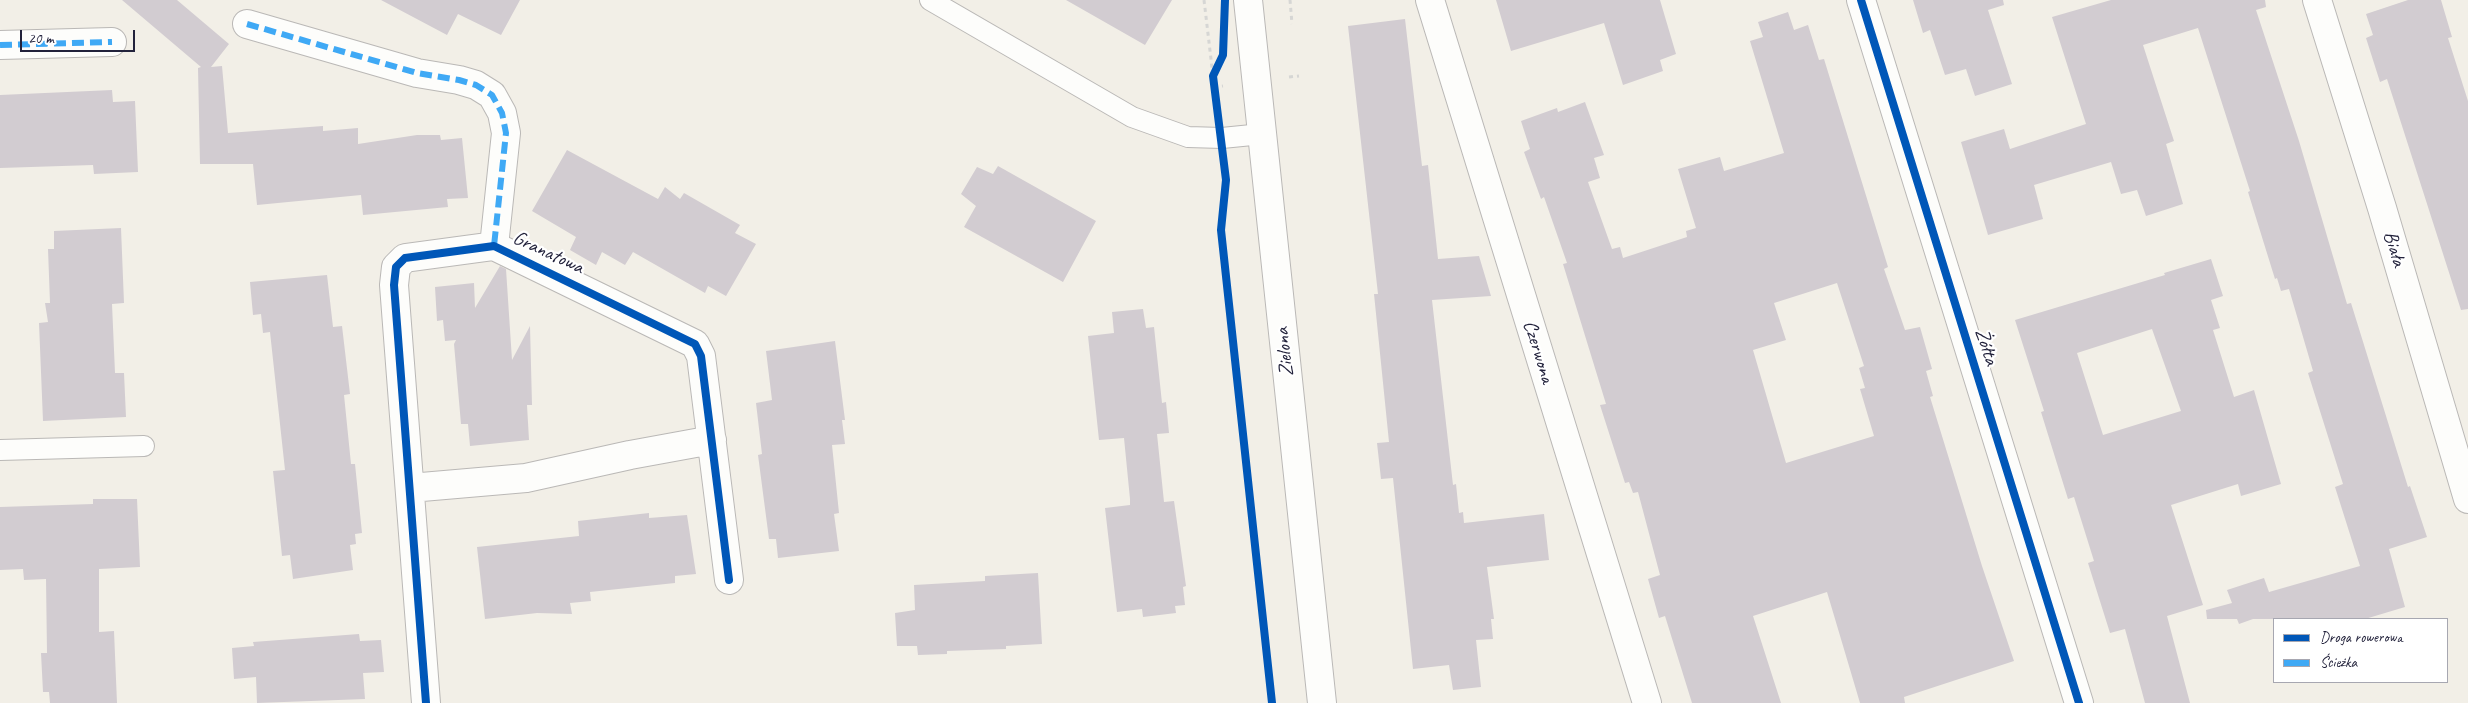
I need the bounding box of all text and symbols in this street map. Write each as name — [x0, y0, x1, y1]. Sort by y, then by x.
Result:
scale bar — [22, 20, 138, 52]
text: 20 m — [28, 29, 54, 48]
street label: Granatowa — [509, 226, 587, 280]
street label: Biała — [2378, 229, 2410, 269]
street label: Czerwona — [1517, 318, 1559, 386]
street label: Zielona — [1271, 326, 1299, 378]
street label: Żółta — [1969, 326, 2003, 368]
legend — [2273, 618, 2448, 683]
text: Droga rowerowa — [2320, 628, 2402, 647]
text: Ścieżka — [2320, 653, 2357, 672]

